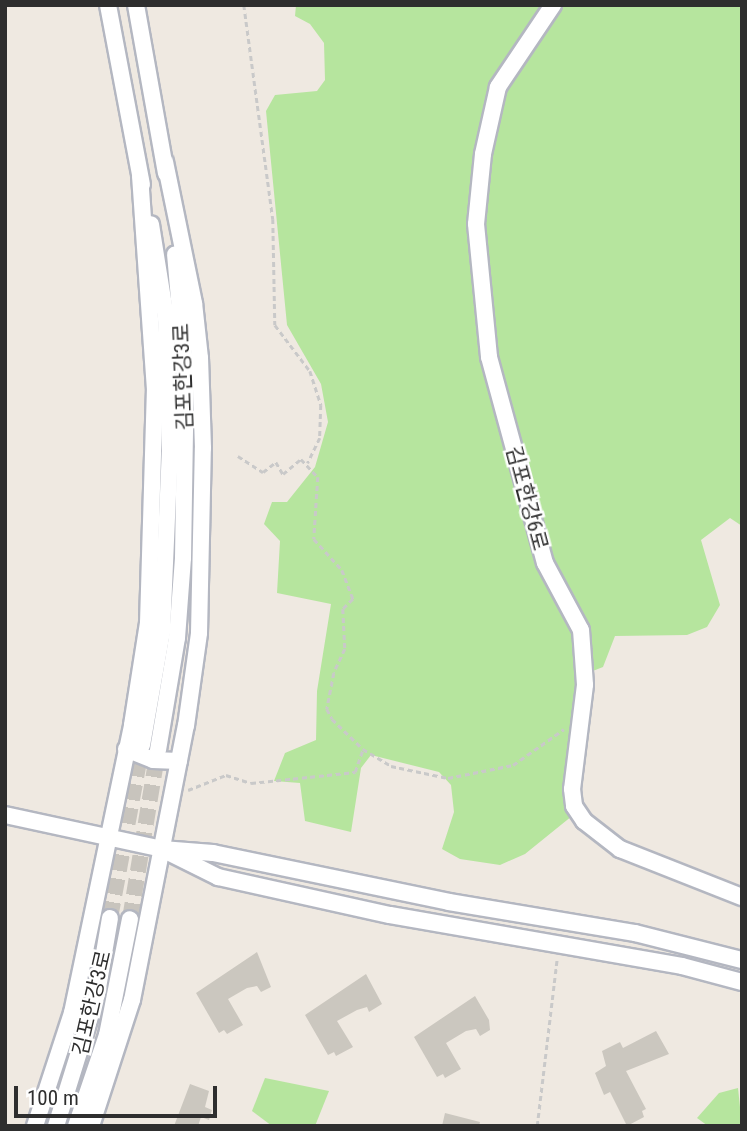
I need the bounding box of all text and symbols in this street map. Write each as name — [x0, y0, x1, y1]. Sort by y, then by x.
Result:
street label: 김포한강3로 — [169, 323, 197, 431]
street label: 김포한강6로 — [501, 443, 553, 553]
street label: 김포한강3로 — [68, 948, 116, 1058]
scale bar — [18, 1072, 220, 1116]
text: 100 m — [27, 1086, 79, 1110]

